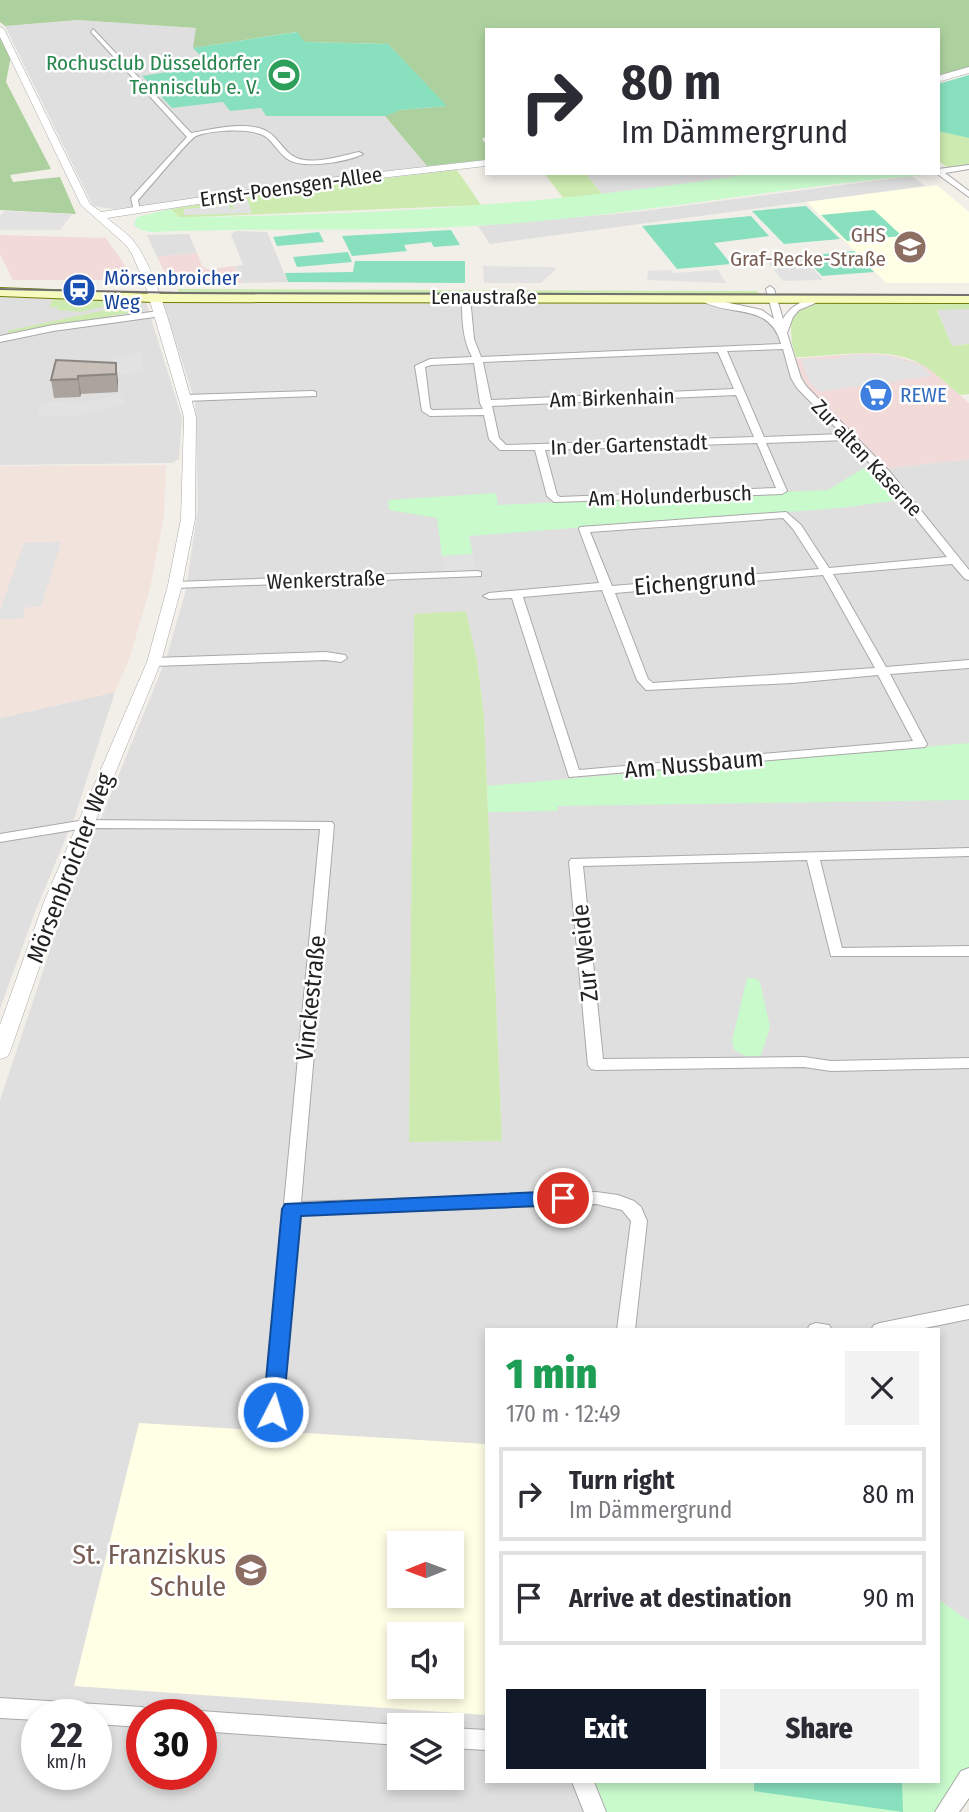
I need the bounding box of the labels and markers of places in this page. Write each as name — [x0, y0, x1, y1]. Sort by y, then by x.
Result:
place label: Rochusclub Düsseldorfer Tennisclub e. V. — [46, 50, 261, 100]
sports icon: Rochusclub Düsseldorfer Tennisclub e. V. — [265, 56, 303, 94]
place label: GHS Graf-Recke-Straße — [730, 222, 886, 272]
school or university icon: GHS Graf-Recke-Straße — [891, 228, 929, 266]
place label: Mörsenbroicher Weg — [104, 265, 240, 315]
station icon: Mörsenbroicher Weg — [60, 271, 98, 309]
supermarket icon: REWE — [857, 376, 895, 414]
place label: REWE — [900, 382, 947, 408]
pin — [533, 1168, 593, 1228]
place label: St. Franziskus Schule — [72, 1538, 226, 1603]
school or university icon: St. Franziskus Schule — [232, 1551, 270, 1589]

